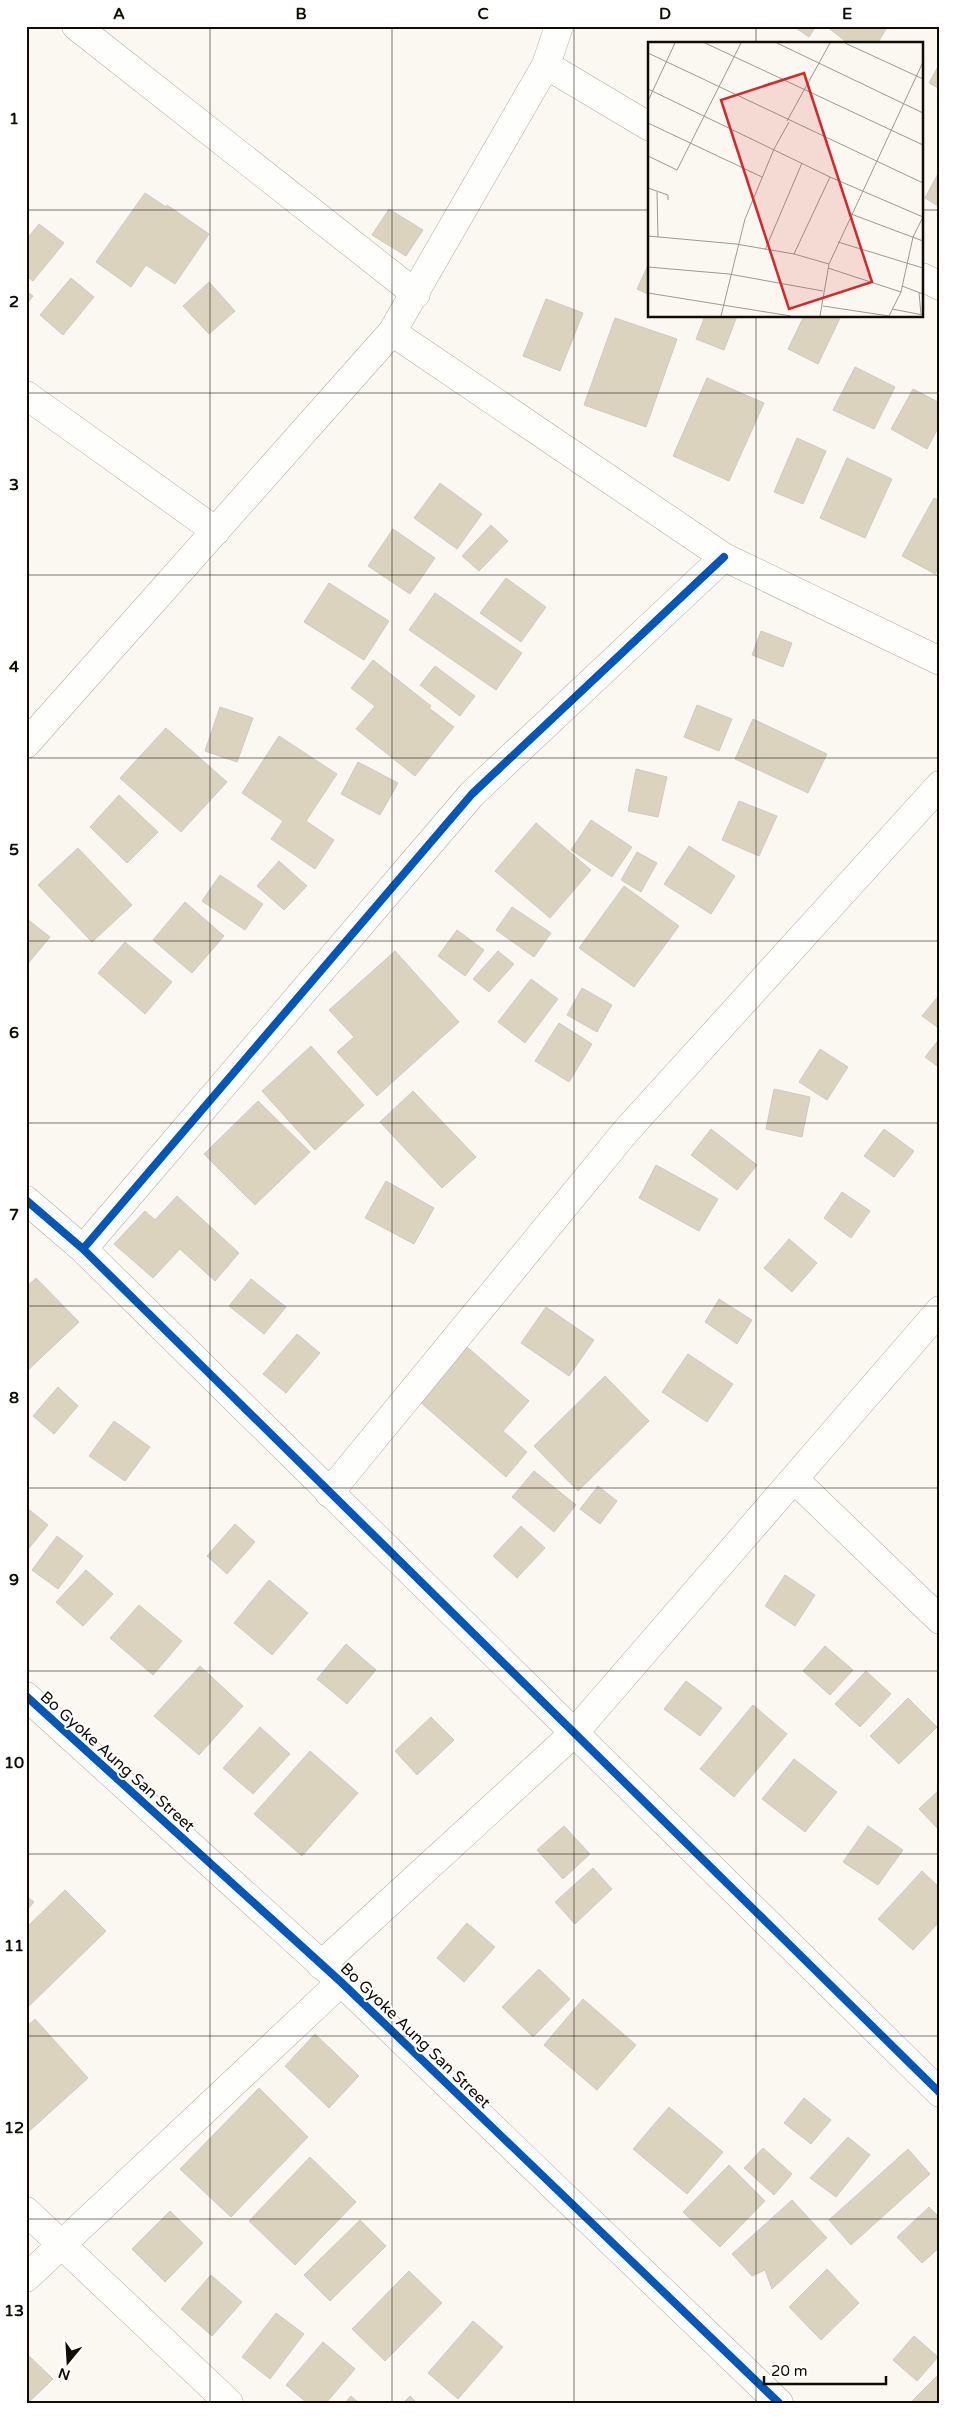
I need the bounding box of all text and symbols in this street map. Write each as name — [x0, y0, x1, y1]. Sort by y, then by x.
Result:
text: A — [113, 4, 125, 24]
text: B — [295, 4, 307, 24]
text: C — [477, 4, 489, 24]
text: D — [659, 4, 671, 24]
text: E — [842, 4, 852, 24]
inset map — [648, 42, 924, 318]
text: 1 — [9, 109, 19, 129]
text: 2 — [9, 292, 19, 312]
text: 3 — [9, 475, 19, 495]
text: 4 — [9, 657, 19, 677]
text: 5 — [9, 840, 19, 860]
text: 6 — [9, 1023, 19, 1043]
text: 7 — [9, 1205, 19, 1225]
text: 8 — [9, 1388, 19, 1408]
text: 9 — [9, 1570, 19, 1590]
street label: Bo Gyoke Aung San Street — [36, 1687, 199, 1836]
text: 10 — [4, 1753, 24, 1773]
text: 11 — [4, 1936, 24, 1956]
street label: Bo Gyoke Aung San Street — [336, 1959, 495, 2113]
text: 12 — [4, 2118, 24, 2138]
text: 13 — [4, 2301, 24, 2321]
north arrow — [42, 2336, 92, 2386]
scale bar — [764, 2354, 886, 2386]
text: 20 m — [771, 2362, 808, 2380]
text: N — [56, 2364, 72, 2384]

